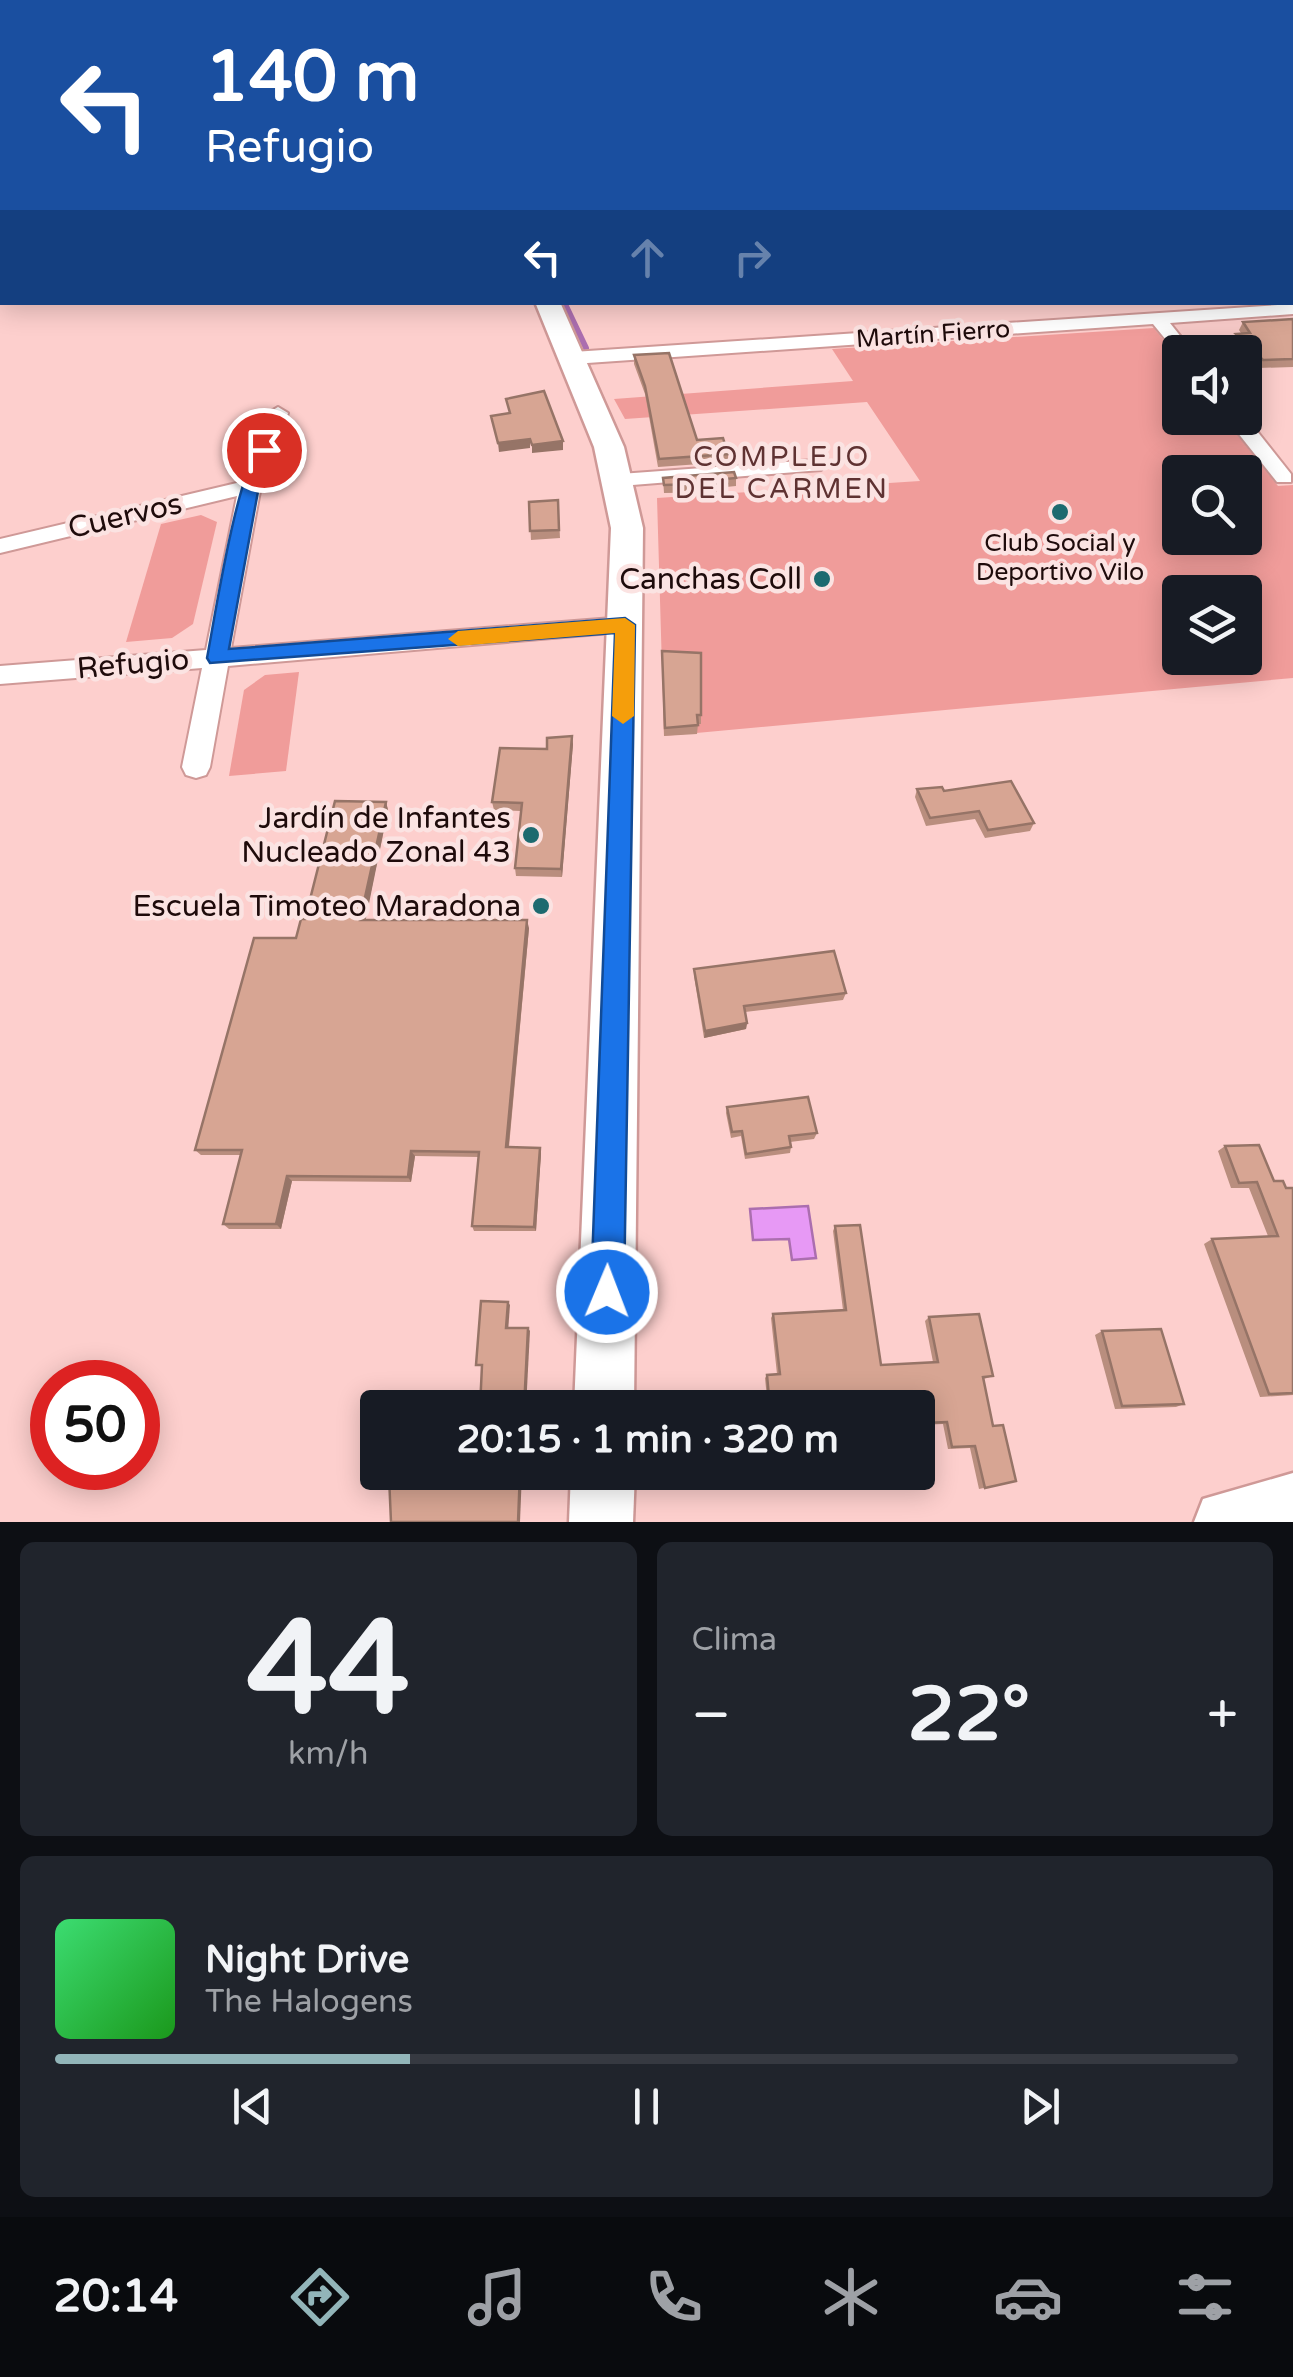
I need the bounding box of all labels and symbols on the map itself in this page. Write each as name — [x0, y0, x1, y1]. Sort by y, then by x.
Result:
street label: Martín Fierro — [855, 314, 1011, 354]
pin — [222, 408, 307, 493]
district label: COMPLEJO DEL CARMEN — [675, 440, 889, 506]
street label: Cuervos — [65, 485, 185, 547]
marker: Club Social y Deportivo Vilo — [1049, 501, 1071, 523]
place label: Club Social y Deportivo Vilo — [976, 528, 1144, 587]
place label: Canchas Coll — [619, 561, 802, 598]
marker: Canchas Coll — [811, 568, 833, 590]
street label: Refugio — [75, 641, 191, 687]
place label: Jardín de Infantes Nucleado Zonal 43 — [241, 800, 511, 871]
marker: Jardín de Infantes Nucleado Zonal 43 — [520, 824, 542, 846]
place label: Escuela Timoteo Maradona — [132, 888, 521, 925]
marker: Escuela Timoteo Maradona — [530, 895, 552, 917]
position arrow — [555, 1240, 659, 1344]
speed limit sign: 50 — [30, 1360, 160, 1490]

